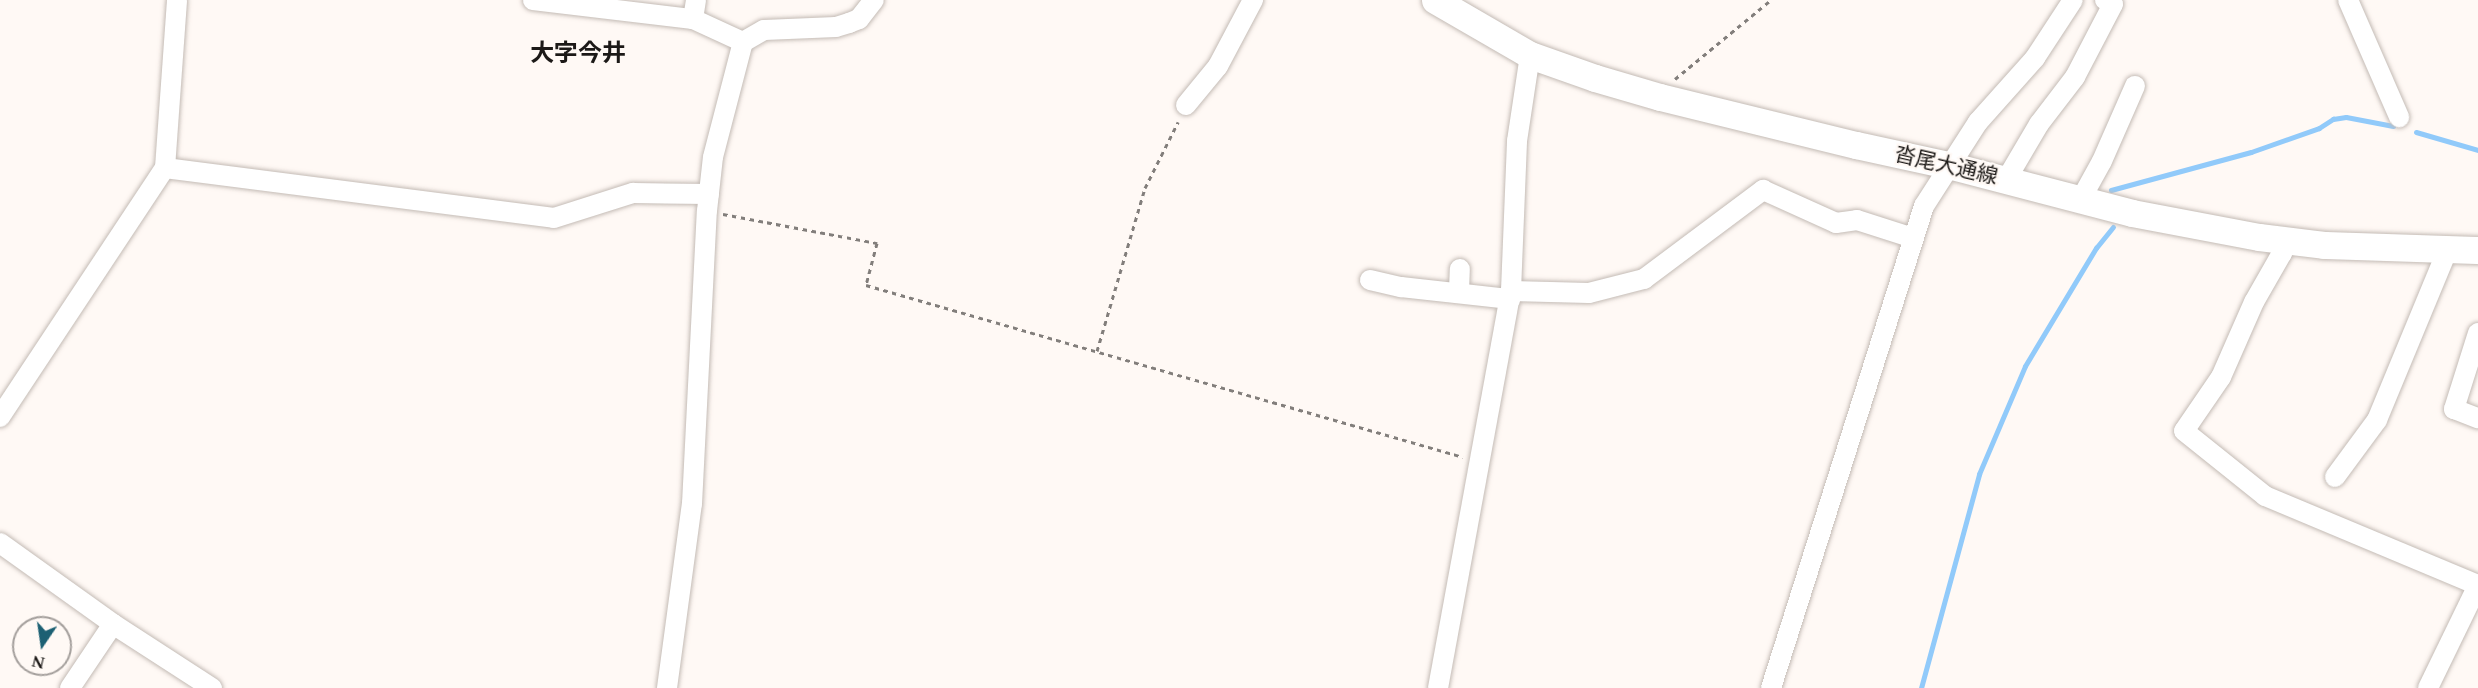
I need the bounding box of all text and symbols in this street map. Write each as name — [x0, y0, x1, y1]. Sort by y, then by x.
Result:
district label: 大字今井 — [530, 41, 626, 69]
street label: 沓尾大通線 — [1892, 142, 2000, 190]
north arrow — [12, 616, 72, 676]
text: N — [29, 648, 47, 675]

